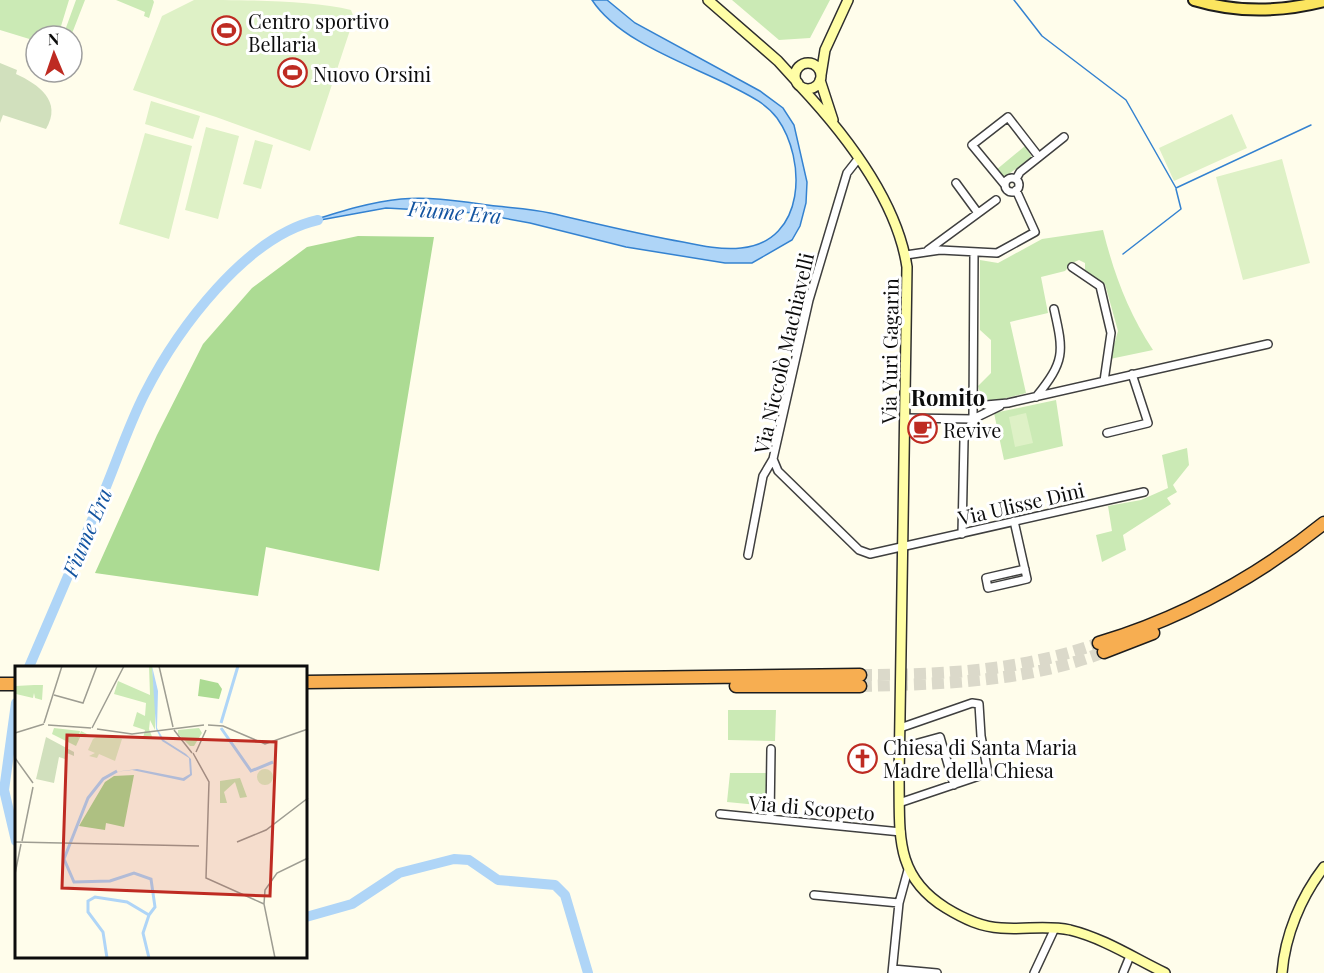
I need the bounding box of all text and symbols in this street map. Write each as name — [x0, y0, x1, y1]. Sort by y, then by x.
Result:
place label: Centro sportivo Bellaria — [248, 7, 389, 57]
sports icon: Centro sportivo Bellaria — [211, 15, 243, 47]
north arrow — [24, 24, 84, 84]
text: N — [47, 28, 60, 49]
sports icon: Nuovo Orsini — [276, 57, 308, 89]
place label: Nuovo Orsini — [313, 60, 431, 87]
water label: Fiume Era — [406, 193, 503, 229]
street label: Via Niccolò Machiavelli — [747, 250, 819, 457]
street label: Via Yuri Gagarin — [874, 278, 904, 425]
district label: Romito — [911, 382, 985, 412]
cafe icon: Revive — [906, 413, 938, 445]
place label: Revive — [943, 416, 1001, 443]
street label: Via Ulisse Dini — [954, 475, 1087, 531]
water label: Fiume Era — [54, 483, 117, 582]
inset map — [15, 666, 308, 958]
place label: Chiesa di Santa Maria Madre della Chiesa — [883, 733, 1077, 783]
church icon: Chiesa di Santa Maria Madre della Chiesa — [846, 742, 878, 774]
street label: Via di Scopeto — [747, 788, 876, 826]

